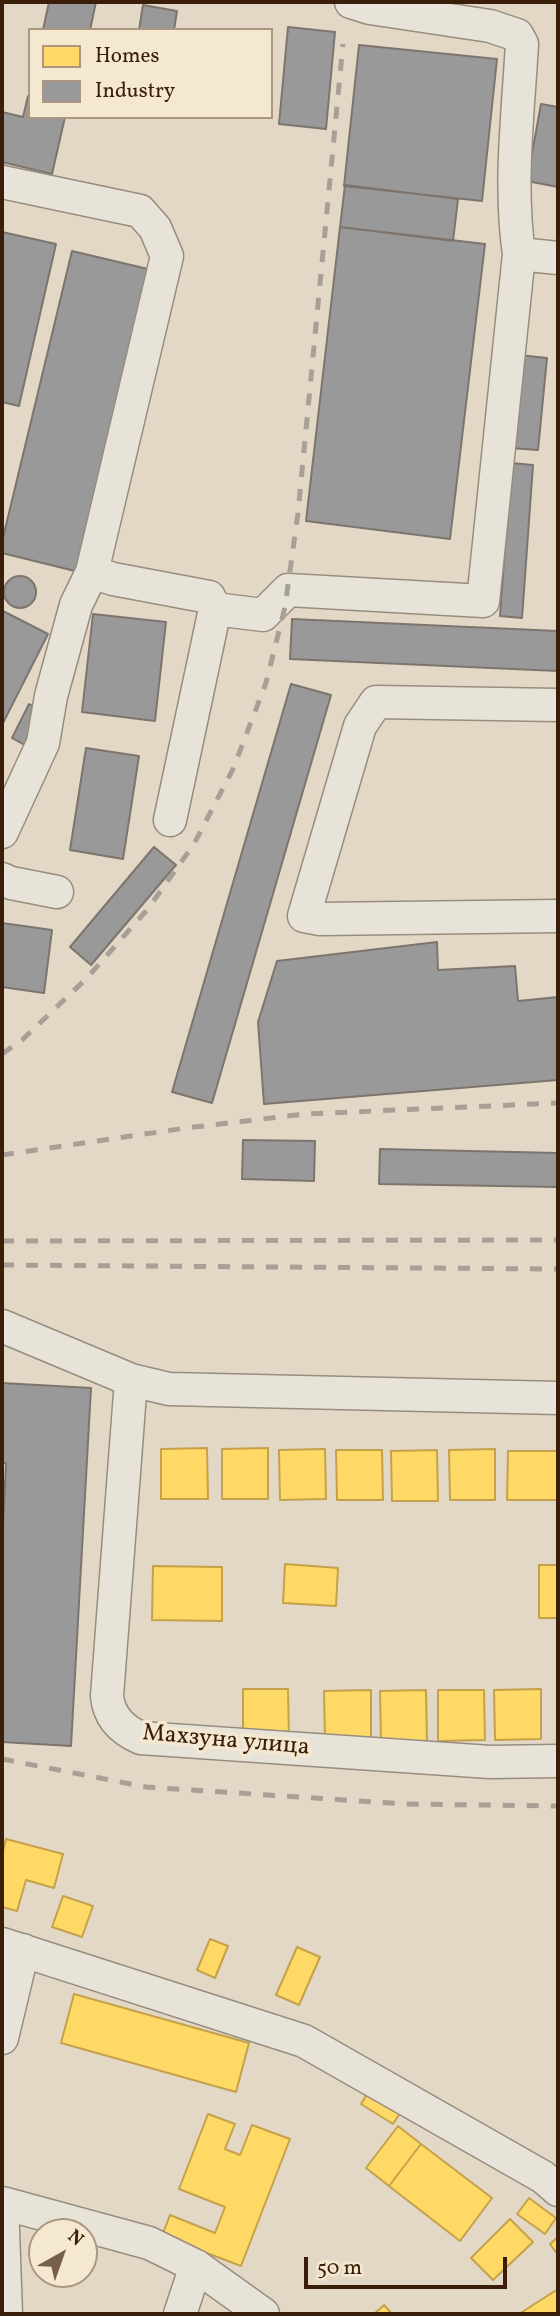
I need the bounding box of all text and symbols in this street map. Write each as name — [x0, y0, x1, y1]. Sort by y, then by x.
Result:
legend — [28, 28, 273, 119]
text: Homes — [95, 42, 160, 71]
text: Industry — [95, 77, 175, 106]
street label: Махзуна улица — [141, 1720, 311, 1764]
north arrow — [28, 2218, 98, 2288]
text: N — [62, 2224, 89, 2253]
scale bar — [308, 2242, 511, 2286]
text: 50 m — [317, 2254, 362, 2283]

